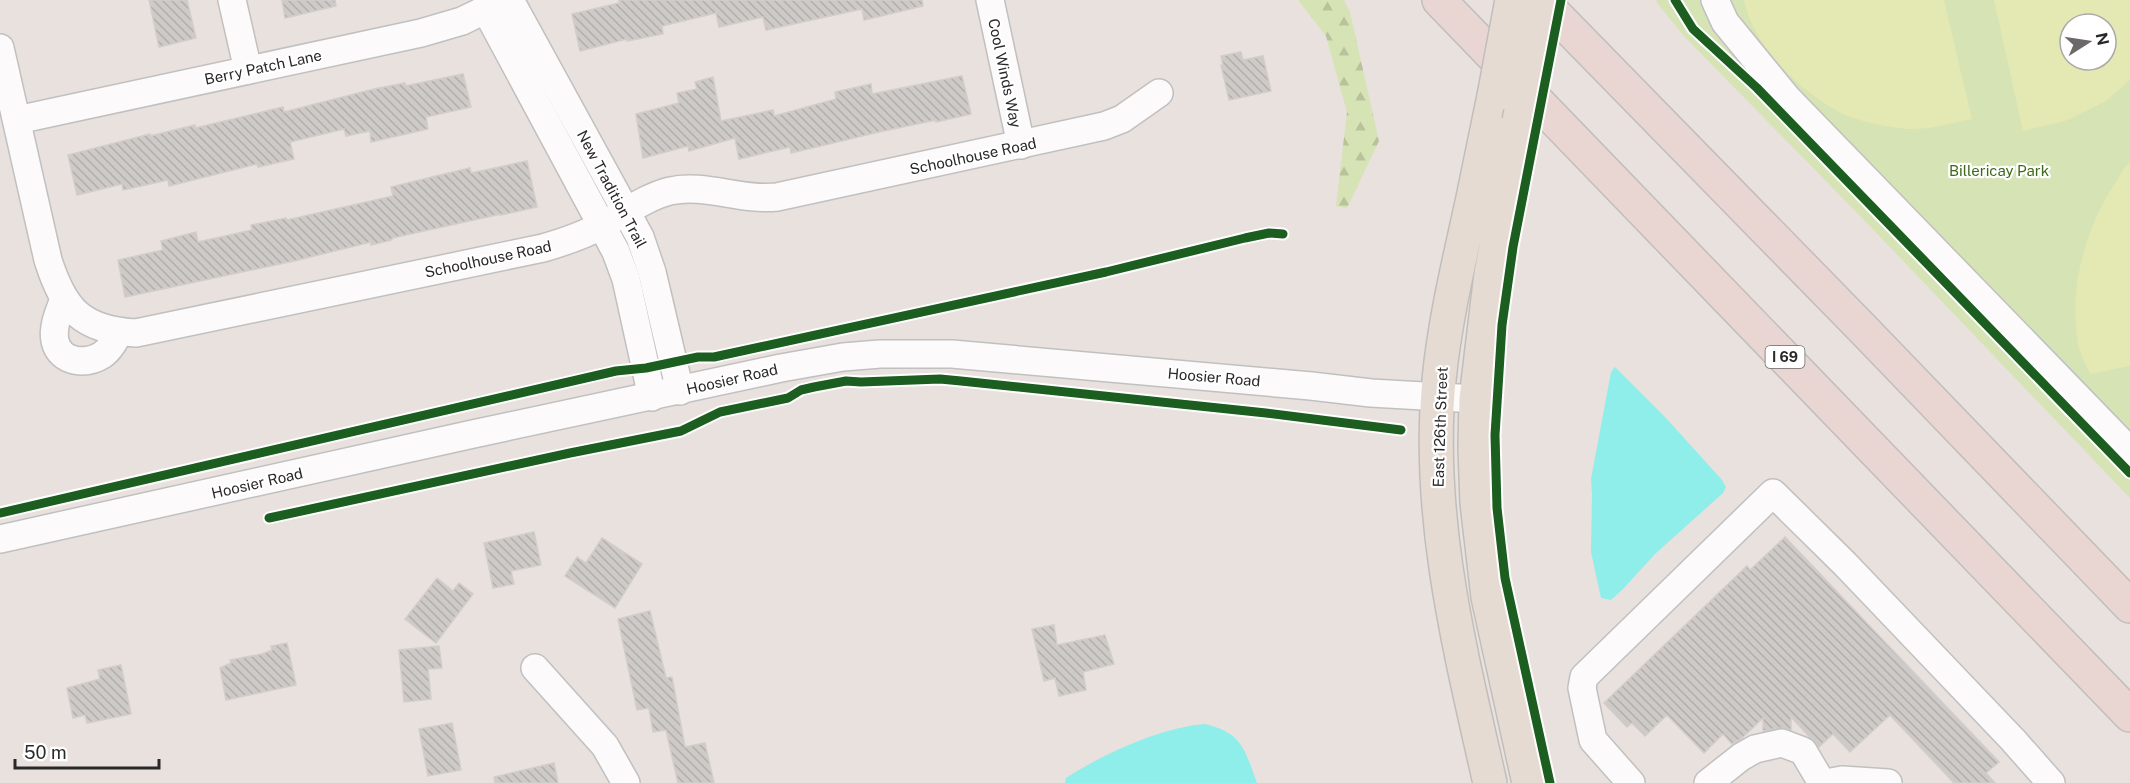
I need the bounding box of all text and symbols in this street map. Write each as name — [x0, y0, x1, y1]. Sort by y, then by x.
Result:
north arrow — [2058, 12, 2118, 72]
street label: Cool Winds Way — [985, 17, 1025, 129]
text: N — [2092, 31, 2113, 47]
street label: Berry Patch Lane — [203, 46, 323, 88]
street label: New Tradition Trail — [574, 127, 650, 251]
street label: Schoolhouse Road — [908, 134, 1038, 178]
park label: Billericay Park — [1949, 162, 2049, 179]
street label: Schoolhouse Road — [423, 237, 553, 281]
road number: I 69 — [1766, 346, 1804, 368]
street label: Hoosier Road — [685, 360, 779, 398]
street label: Hoosier Road — [1167, 364, 1261, 390]
street label: East 126th Street — [1429, 366, 1451, 488]
street label: Hoosier Road — [210, 464, 304, 502]
scale bar — [15, 732, 159, 770]
text: 50 m — [24, 742, 67, 763]

